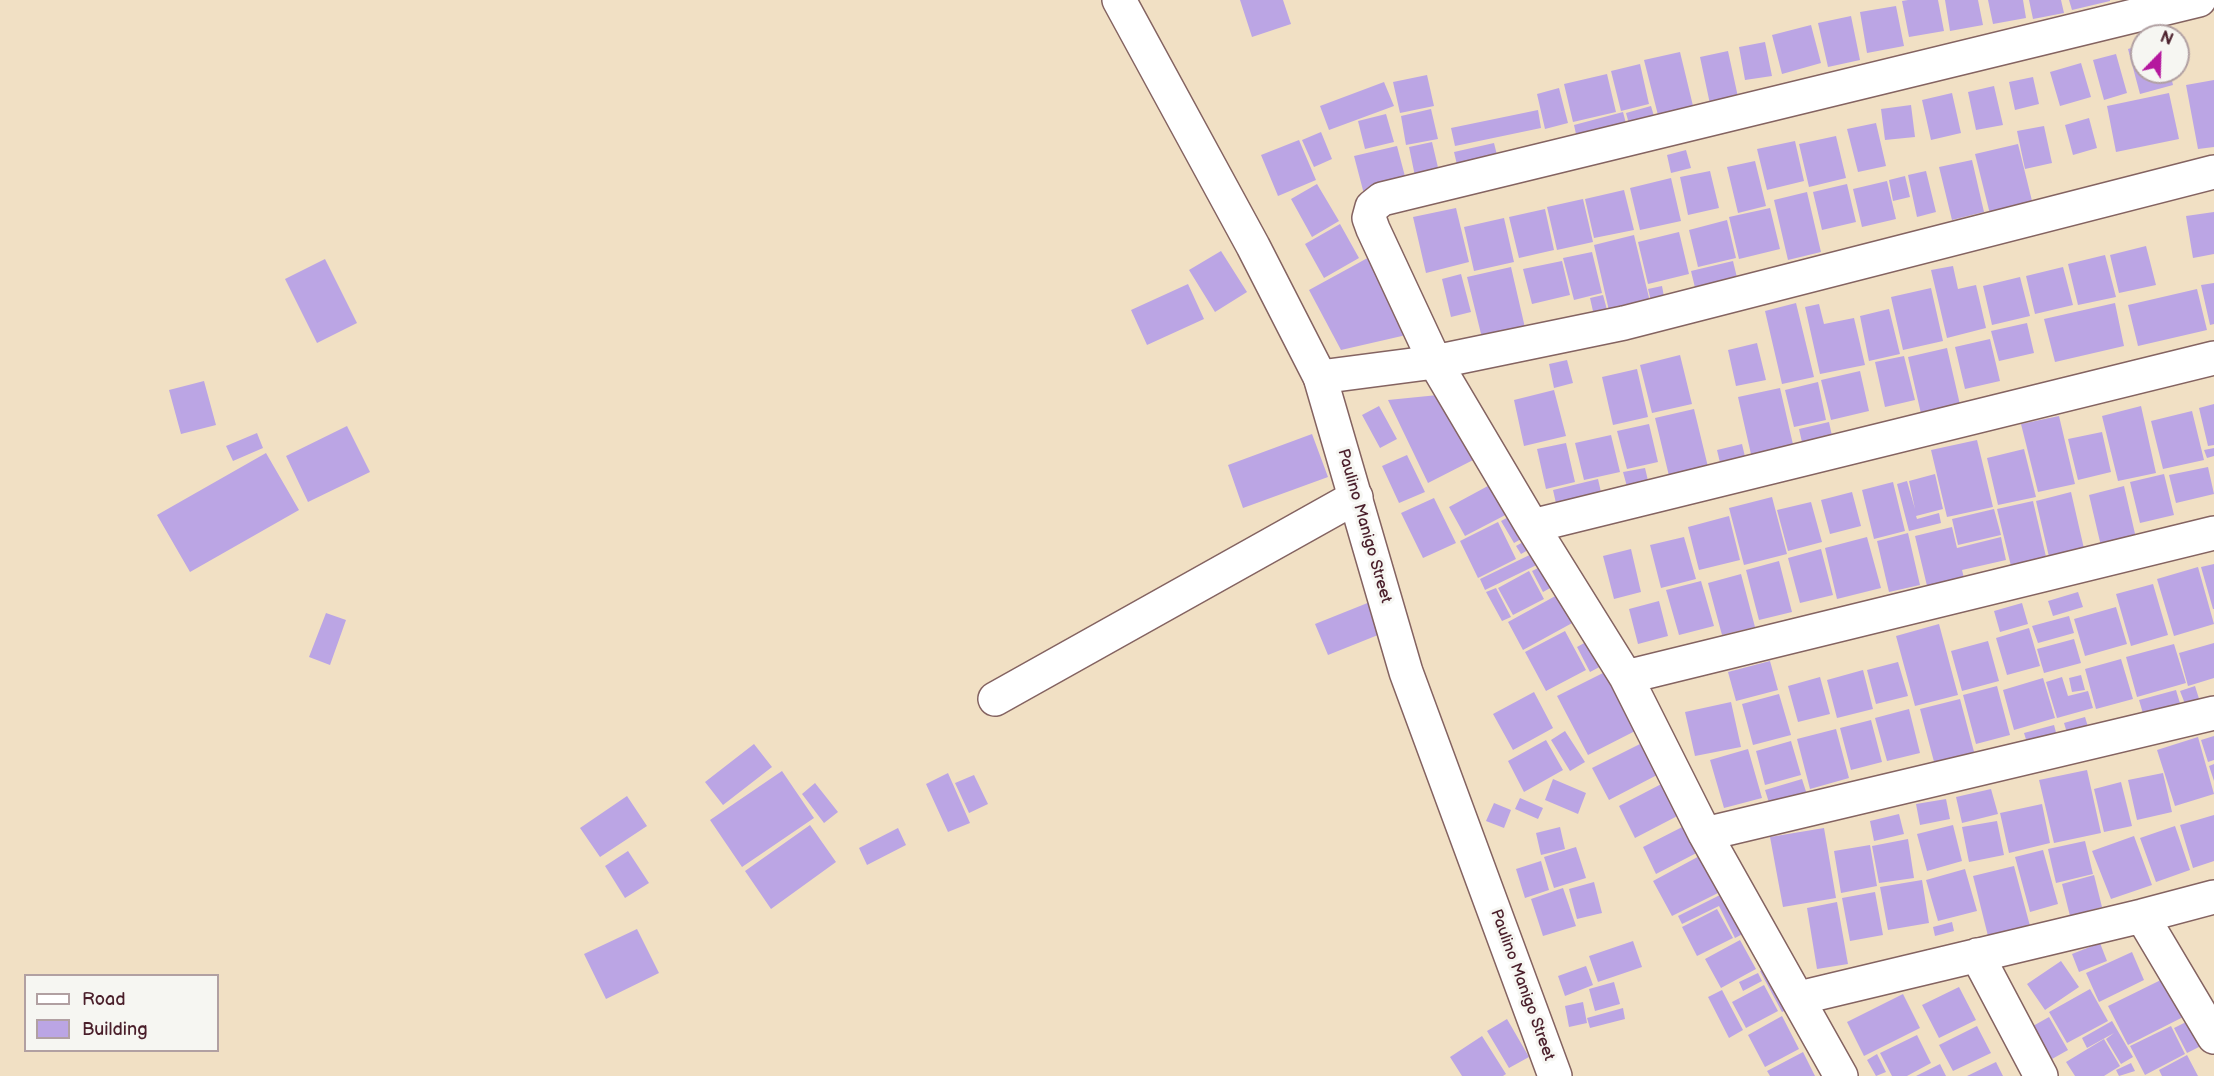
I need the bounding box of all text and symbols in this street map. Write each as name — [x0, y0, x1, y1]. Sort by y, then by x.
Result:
north arrow — [2130, 24, 2190, 84]
text: N — [2157, 28, 2176, 50]
street label: Paulino Manigo Street — [1333, 447, 1395, 605]
street label: Paulino Manigo Street — [1486, 907, 1558, 1063]
legend — [24, 974, 219, 1052]
text: Road — [82, 989, 126, 1010]
text: Building — [82, 1019, 148, 1040]

